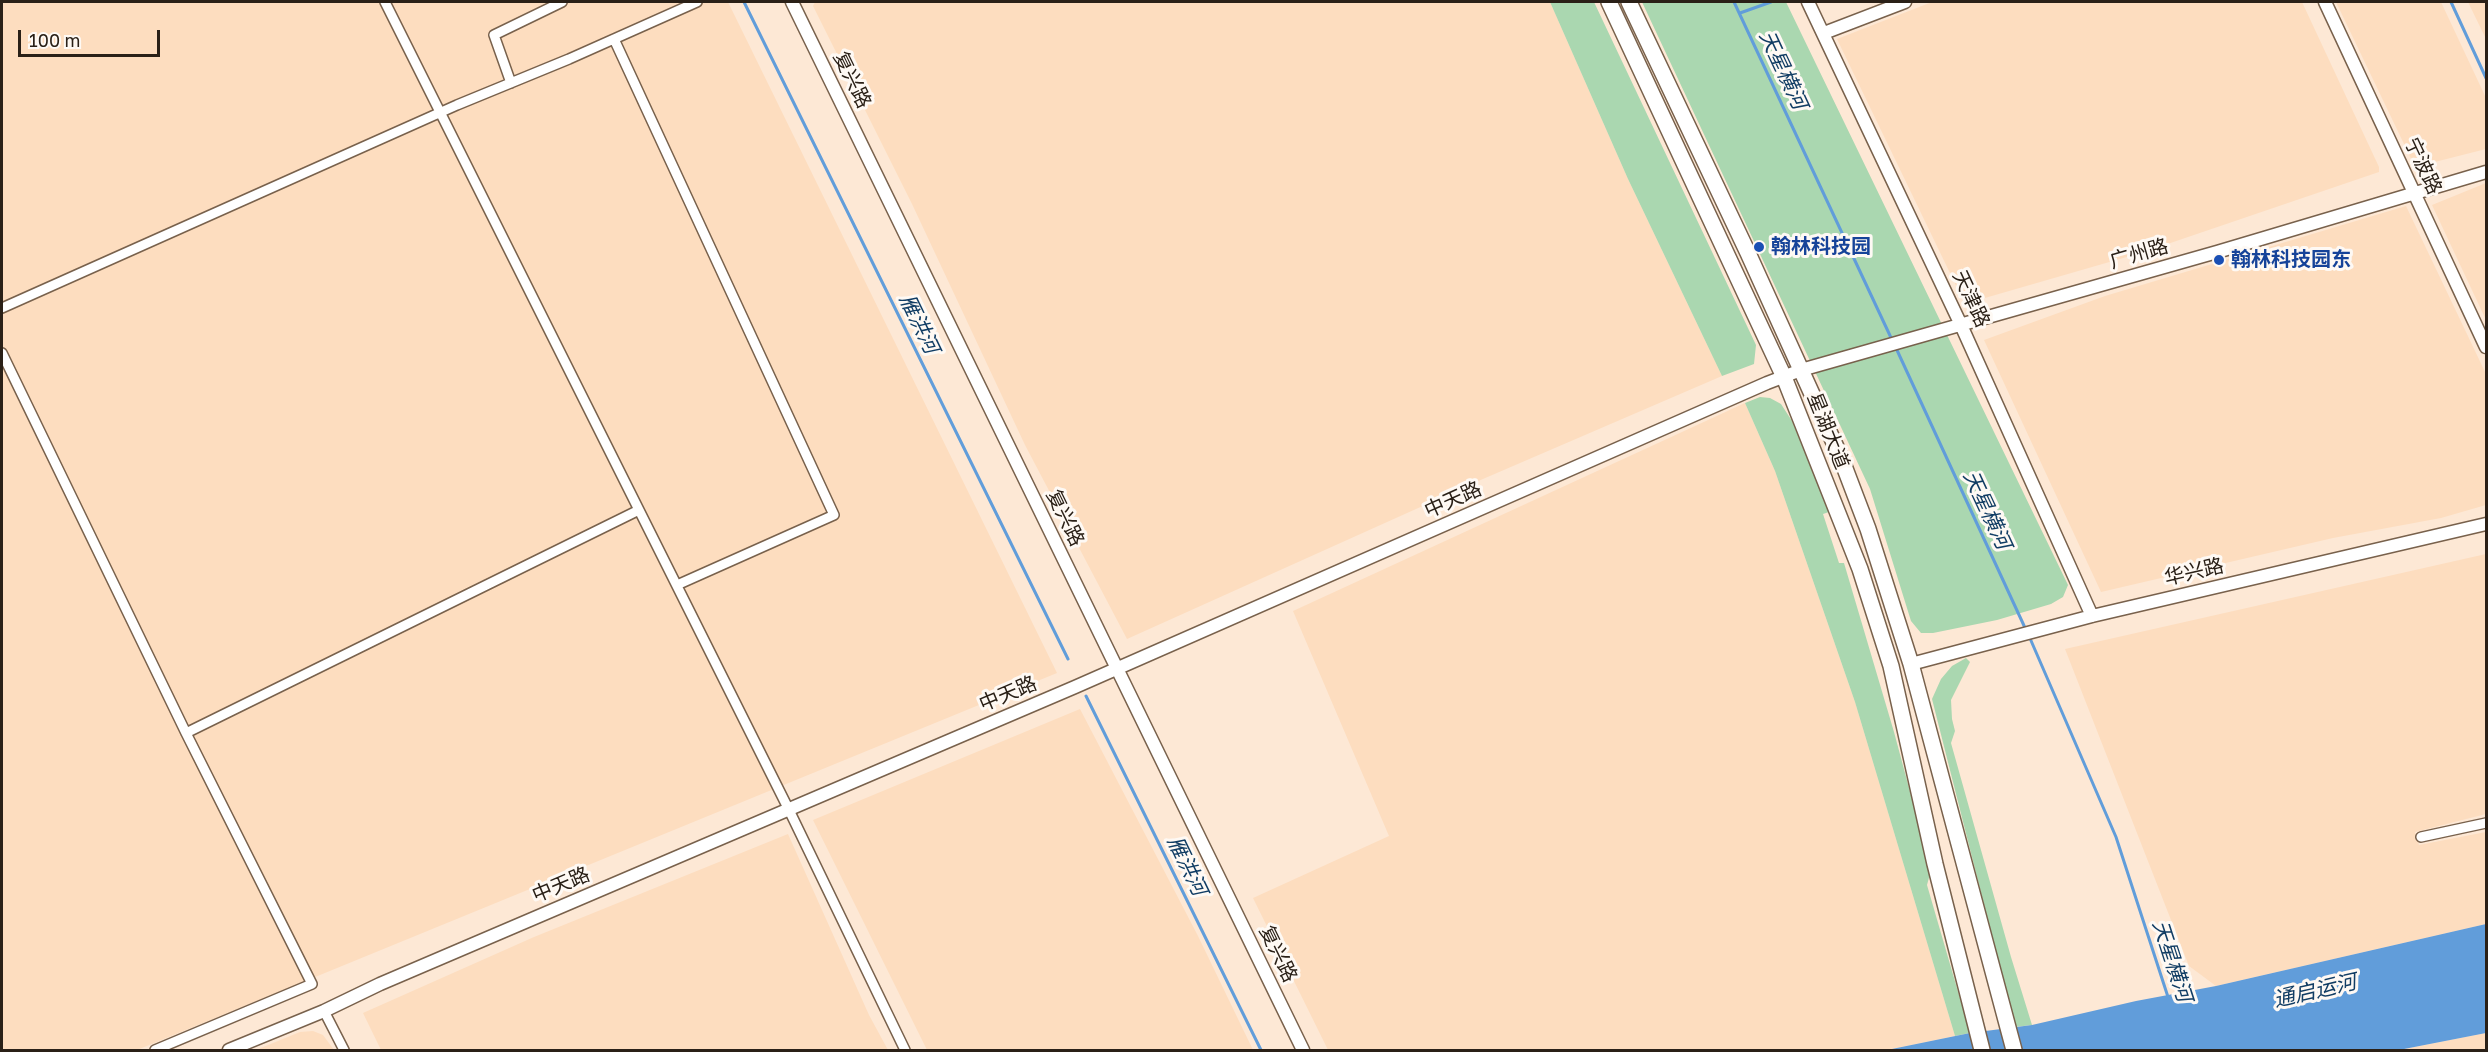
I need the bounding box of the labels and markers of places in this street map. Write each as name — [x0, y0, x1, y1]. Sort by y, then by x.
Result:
place label: 翰林科技园 — [1771, 235, 1871, 259]
marker: 翰林科技园 — [1752, 240, 1766, 254]
place label: 翰林科技园东 — [2231, 248, 2351, 272]
marker: 翰林科技园东 — [2212, 253, 2226, 267]

